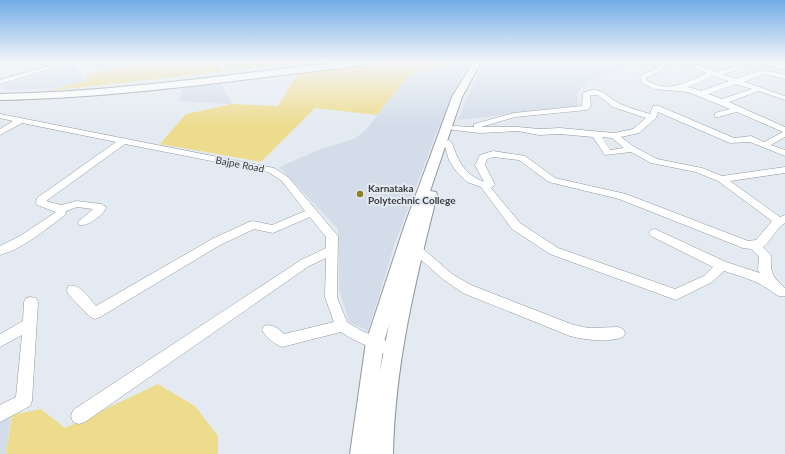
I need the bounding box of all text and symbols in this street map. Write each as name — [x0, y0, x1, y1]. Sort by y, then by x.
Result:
street label: Bajpe Road — [215, 153, 265, 175]
place label: Karnataka Polytechnic College — [368, 182, 456, 206]
marker: Karnataka Polytechnic College — [355, 189, 365, 199]

